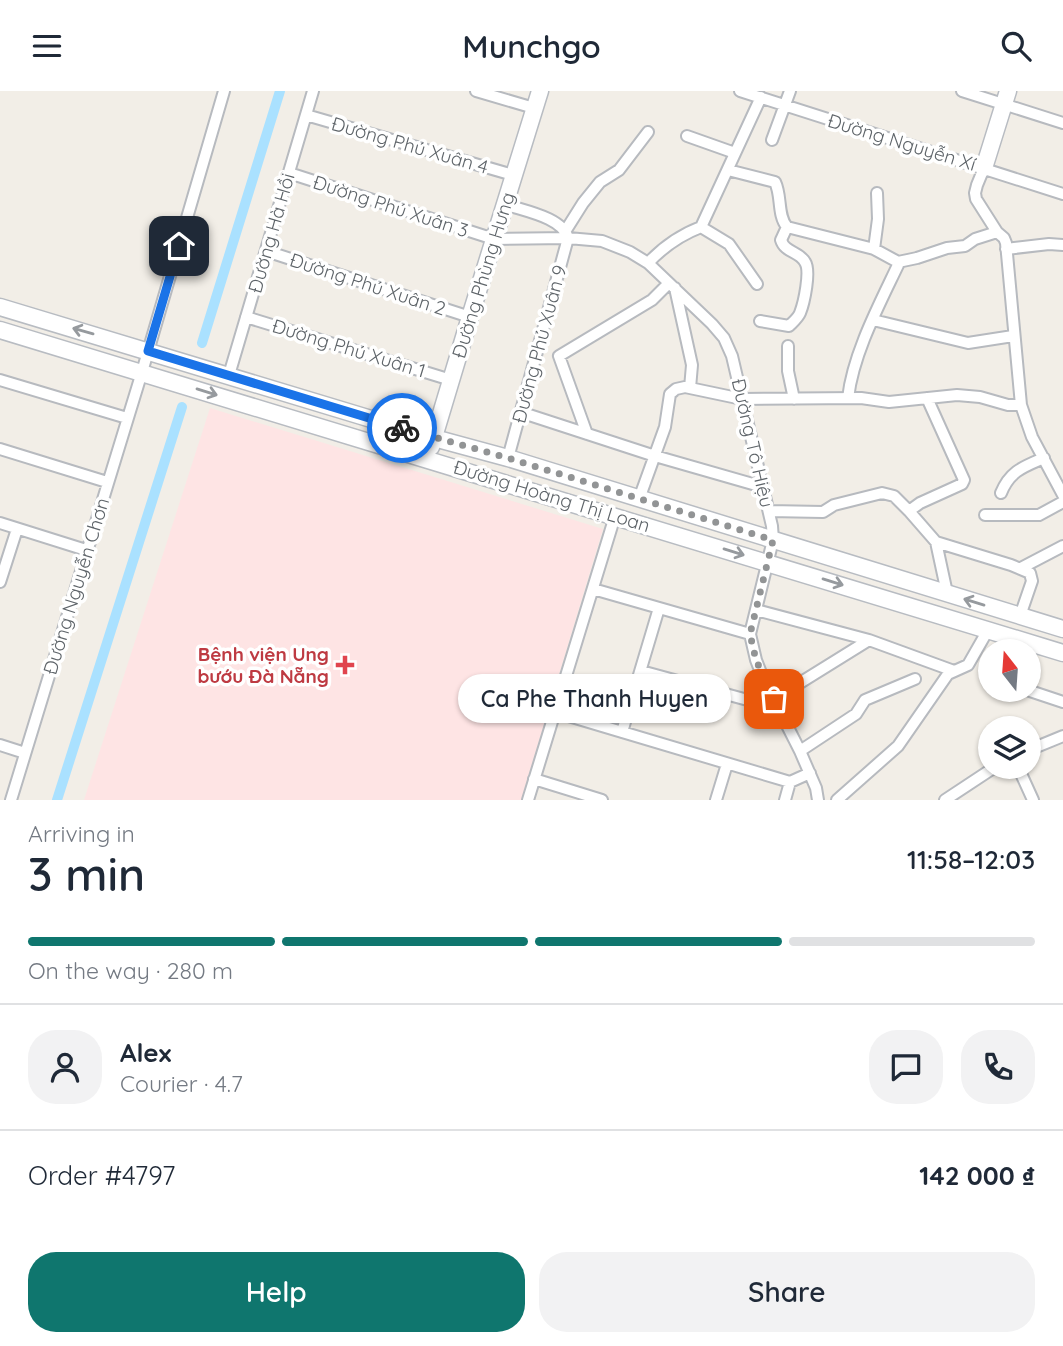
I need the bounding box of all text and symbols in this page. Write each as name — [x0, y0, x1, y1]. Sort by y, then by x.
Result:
text: Munchgo — [462, 26, 601, 66]
icon: menu — [28, 27, 66, 65]
icon: search — [997, 27, 1035, 65]
street label: Đường Nguyễn Xí — [825, 108, 980, 176]
street label: Đường Phú Xuân 4 — [329, 111, 491, 179]
street label: Đường Hà Hồi — [242, 170, 300, 296]
street label: Đường Phú Xuân 3 — [310, 170, 472, 242]
street label: Đường Phùng Hưng — [446, 189, 520, 361]
pin — [149, 216, 209, 276]
icon: home — [160, 227, 198, 265]
street label: Đường Phú Xuân 2 — [287, 247, 449, 321]
street label: Đường Phú Xuân 9 — [506, 262, 572, 426]
street label: Đường Phú Xuân 1 — [269, 313, 429, 383]
one-way arrow — [72, 324, 94, 337]
street label: Đường Tô Hiệu — [727, 376, 779, 510]
one-way arrow — [196, 386, 218, 399]
courier — [367, 393, 437, 463]
icon: bike — [383, 409, 421, 447]
street label: Đường Hoàng Thị Loan — [451, 455, 653, 537]
street label: Đường Nguyễn Chơn — [38, 495, 114, 677]
one-way arrow — [723, 546, 745, 559]
one-way arrow — [822, 576, 844, 589]
one-way arrow — [964, 594, 986, 607]
north arrow — [978, 639, 1041, 702]
map controls — [978, 639, 1041, 779]
place label: Bệnh viện Ung bướu Đà Nẵng — [197, 642, 329, 688]
marker: Bệnh viện Ung bướu Đà Nẵng — [335, 655, 355, 675]
pin — [744, 669, 804, 729]
callout: Ca Phe Thanh Huyen — [459, 675, 732, 723]
icon: bag — [755, 680, 793, 718]
text: Ca Phe Thanh Huyen — [481, 684, 708, 713]
button: layers — [978, 716, 1041, 779]
text: Arriving in — [28, 819, 135, 848]
text: 11:58–12:03 — [907, 843, 1035, 876]
text: 3 min — [28, 845, 145, 903]
text: On the way · 280 m — [28, 956, 233, 985]
button: person — [28, 1030, 102, 1104]
button: chat — [869, 1030, 943, 1104]
button: phone — [961, 1030, 1035, 1104]
text: Alex — [120, 1036, 171, 1069]
text: Courier · 4.7 — [120, 1069, 243, 1098]
text: Order #4797 — [28, 1159, 175, 1192]
text: 142 000 ₫ — [919, 1159, 1035, 1192]
button: Help — [28, 1252, 525, 1332]
button: Share — [539, 1252, 1035, 1332]

